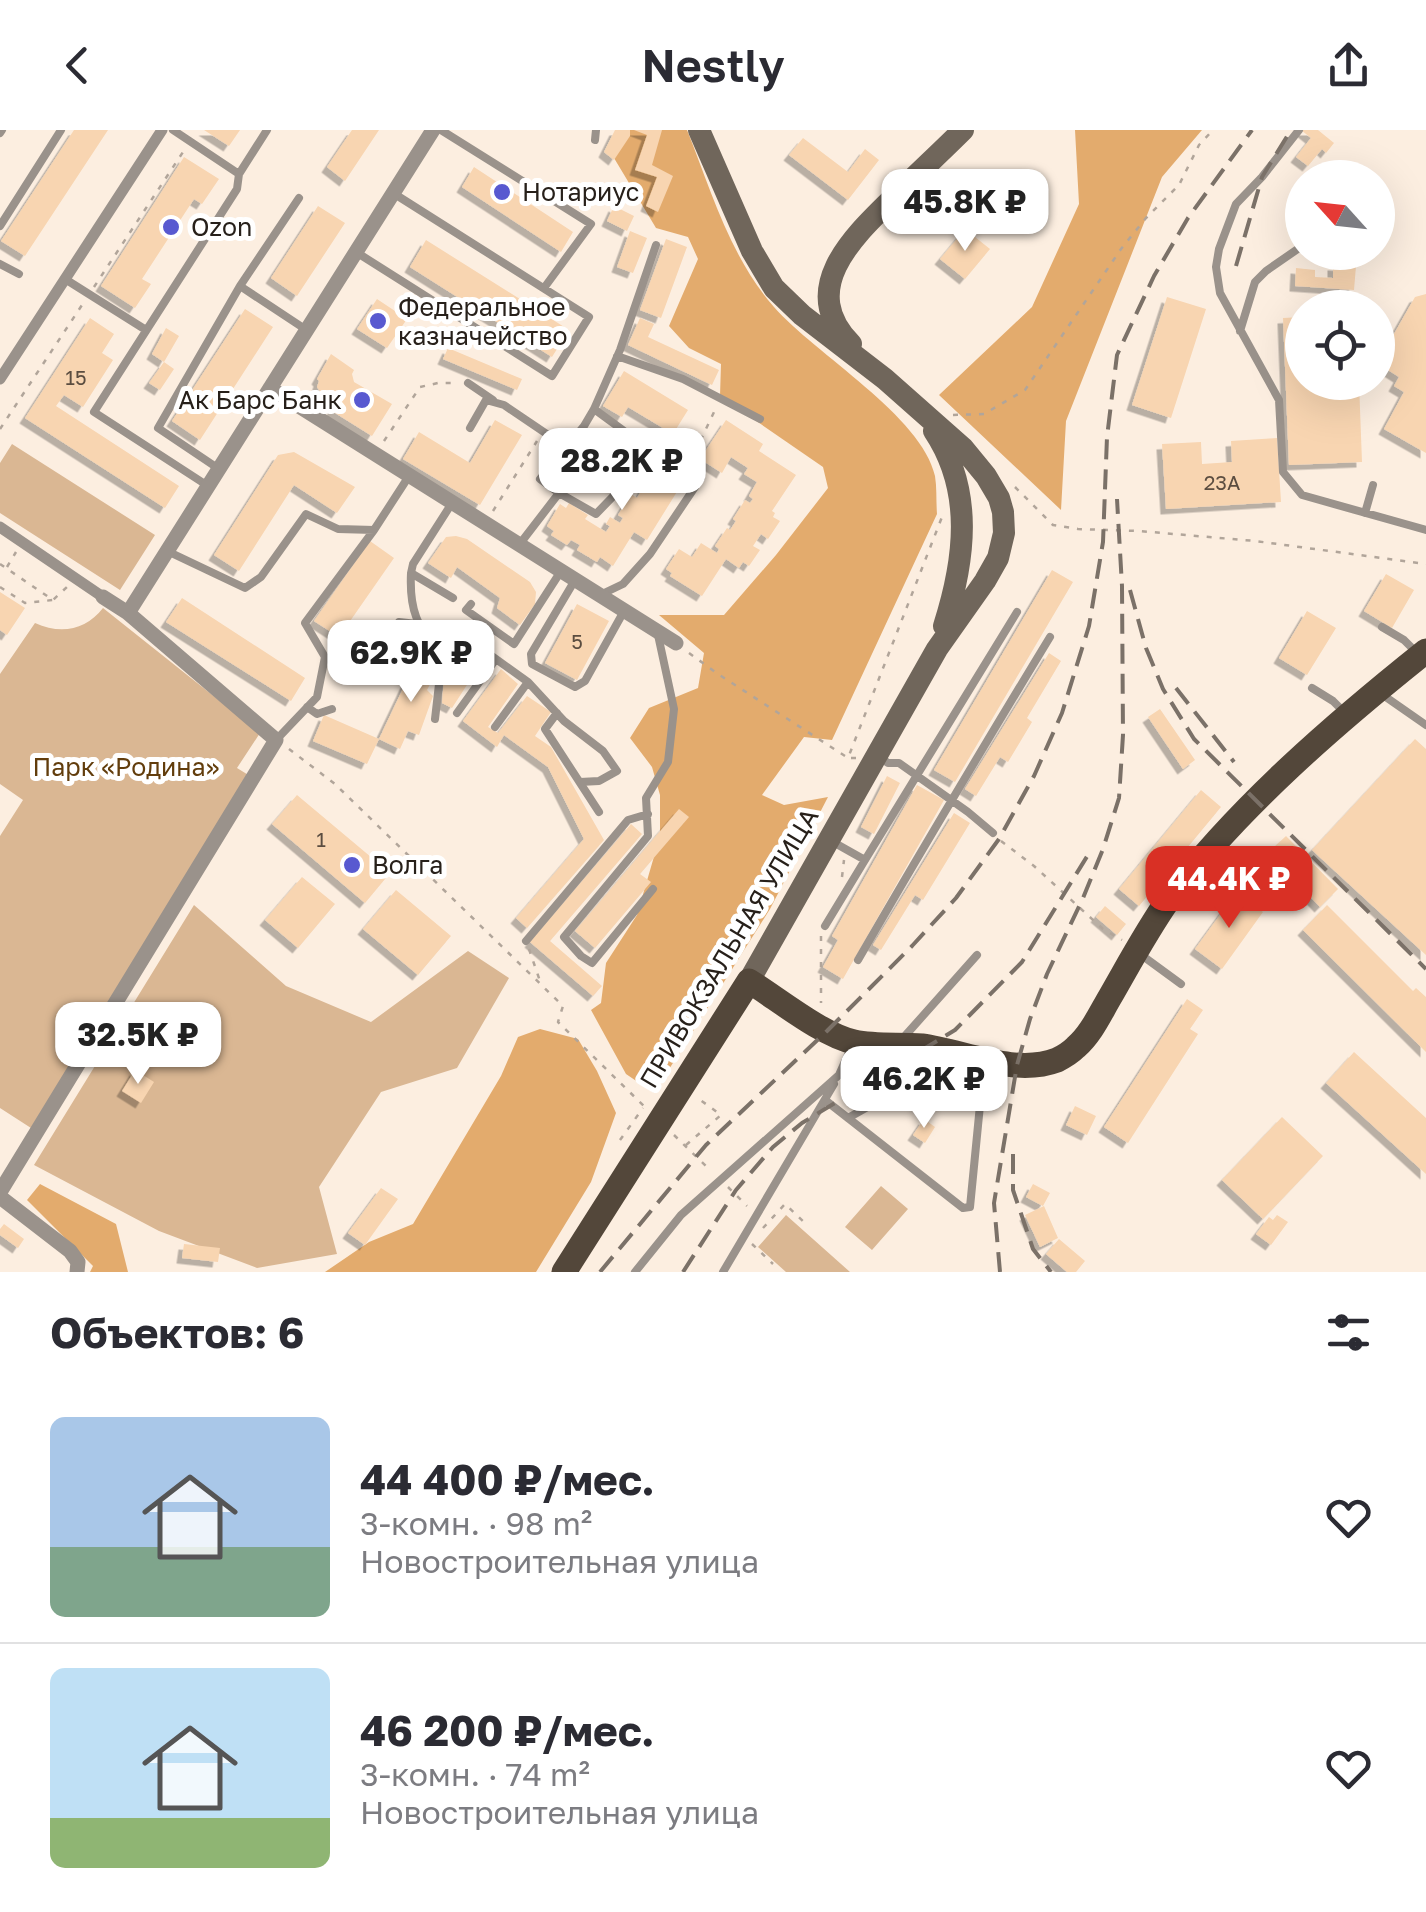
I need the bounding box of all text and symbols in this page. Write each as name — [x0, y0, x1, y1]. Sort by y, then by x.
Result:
icon: back — [50, 38, 105, 93]
text: Nestly — [641, 38, 785, 92]
icon: share — [1321, 38, 1376, 93]
north arrow — [1285, 160, 1395, 270]
map controls — [1285, 160, 1395, 400]
pin: 45.8K ₽ — [873, 169, 1057, 254]
place label: Нотариус — [522, 176, 639, 207]
marker: Нотариус — [491, 181, 513, 203]
text: 45.8K ₽ — [903, 182, 1027, 220]
place label: Ozon — [191, 211, 252, 242]
marker: Ozon — [160, 216, 182, 238]
button: locate — [1285, 290, 1395, 400]
place label: Федеральное казначейство — [398, 291, 567, 351]
marker: Федеральное казначейство — [367, 310, 389, 332]
house number: 15 — [65, 365, 87, 389]
place label: Ак Барс Банк — [178, 384, 342, 415]
marker: Ак Барс Банк — [351, 389, 373, 411]
pin: 28.2K ₽ — [530, 428, 714, 513]
text: 28.2K ₽ — [561, 441, 683, 479]
house number: 23А — [1204, 470, 1240, 494]
pin: 62.9K ₽ — [319, 620, 503, 705]
house number: 5 — [571, 629, 583, 653]
text: 62.9K ₽ — [349, 633, 473, 671]
park label: Парк «Родина» — [32, 751, 220, 782]
street label: ПРИВОКЗАЛЬНАЯ УЛИЦА — [633, 802, 825, 1093]
house number: 1 — [316, 827, 326, 851]
pin: 44.4K ₽ — [1137, 846, 1321, 931]
place label: Волга — [372, 849, 443, 880]
marker: Волга — [341, 854, 363, 876]
text: 44.4K ₽ — [1167, 859, 1291, 897]
pin: 32.5K ₽ — [46, 1002, 230, 1087]
text: 32.5K ₽ — [77, 1015, 199, 1053]
pin: 46.2K ₽ — [832, 1046, 1016, 1131]
text: 46.2K ₽ — [863, 1059, 985, 1097]
icon: filters — [1321, 1305, 1376, 1360]
text: Объектов: 6 — [50, 1307, 305, 1357]
text: 44 400 ₽/мес. — [360, 1454, 655, 1504]
icon: home — [130, 1457, 250, 1577]
icon: heart — [1321, 1490, 1376, 1545]
text: 3-комн. · 98 m² — [360, 1504, 592, 1542]
text: Новостроительная улица — [360, 1542, 759, 1580]
text: 46 200 ₽/мес. — [360, 1705, 655, 1755]
icon: home — [130, 1708, 250, 1828]
icon: heart — [1321, 1741, 1376, 1796]
text: 3-комн. · 74 m² — [360, 1755, 590, 1793]
text: Новостроительная улица — [360, 1793, 759, 1831]

